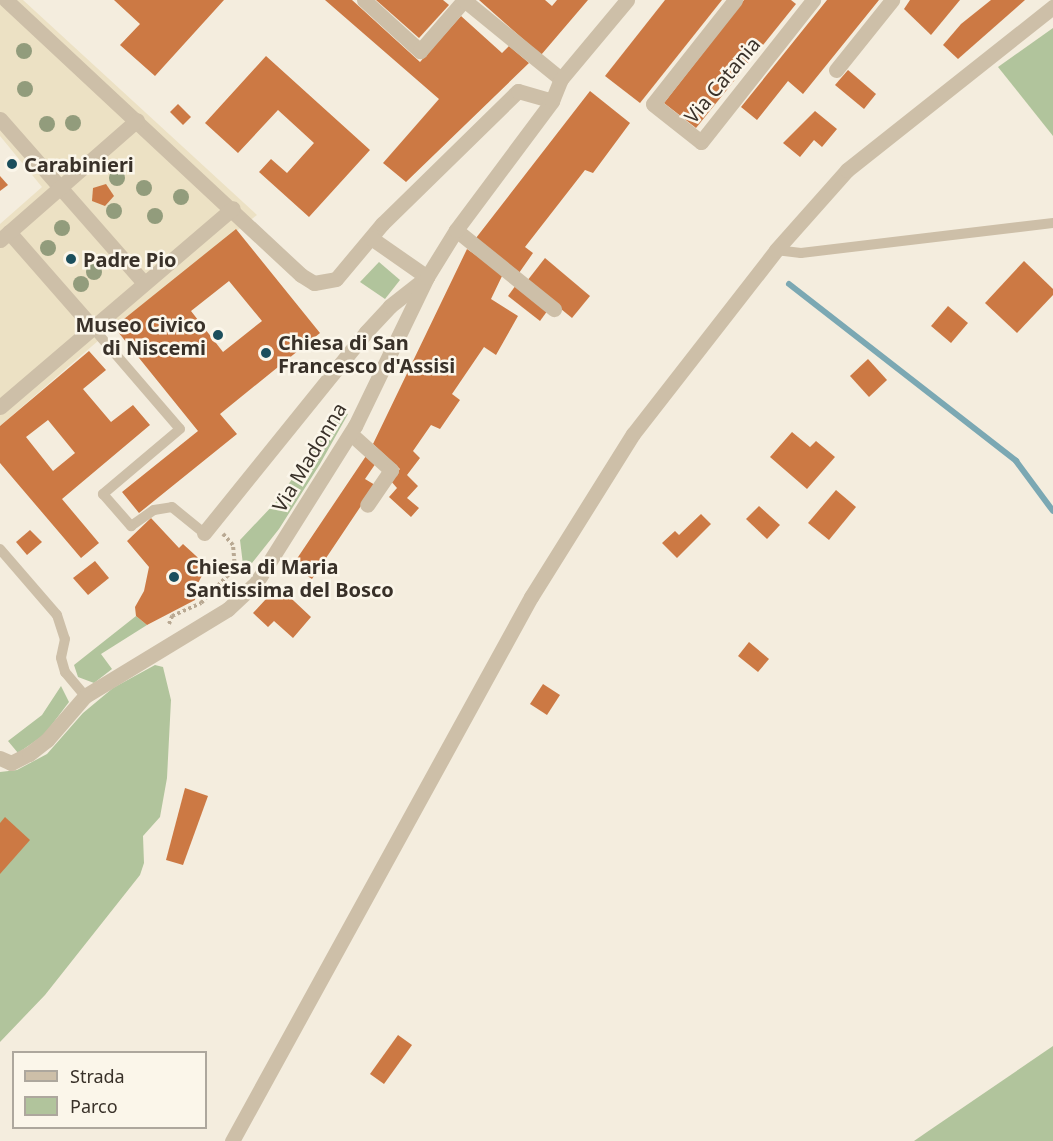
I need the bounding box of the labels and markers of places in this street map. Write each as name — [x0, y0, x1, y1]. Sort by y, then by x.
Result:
place label: Carabinieri — [24, 152, 134, 176]
marker: Carabinieri — [5, 157, 19, 171]
place label: Padre Pio — [83, 247, 177, 271]
marker: Padre Pio — [64, 252, 78, 266]
place label: Museo Civico di Niscemi — [75, 312, 206, 359]
marker: Museo Civico di Niscemi — [211, 328, 225, 342]
place label: Chiesa di San Francesco d'Assisi — [278, 330, 455, 377]
marker: Chiesa di San Francesco d'Assisi — [259, 346, 273, 360]
place label: Chiesa di Maria Santissima del Bosco — [186, 554, 394, 601]
marker: Chiesa di Maria Santissima del Bosco — [167, 570, 181, 584]

